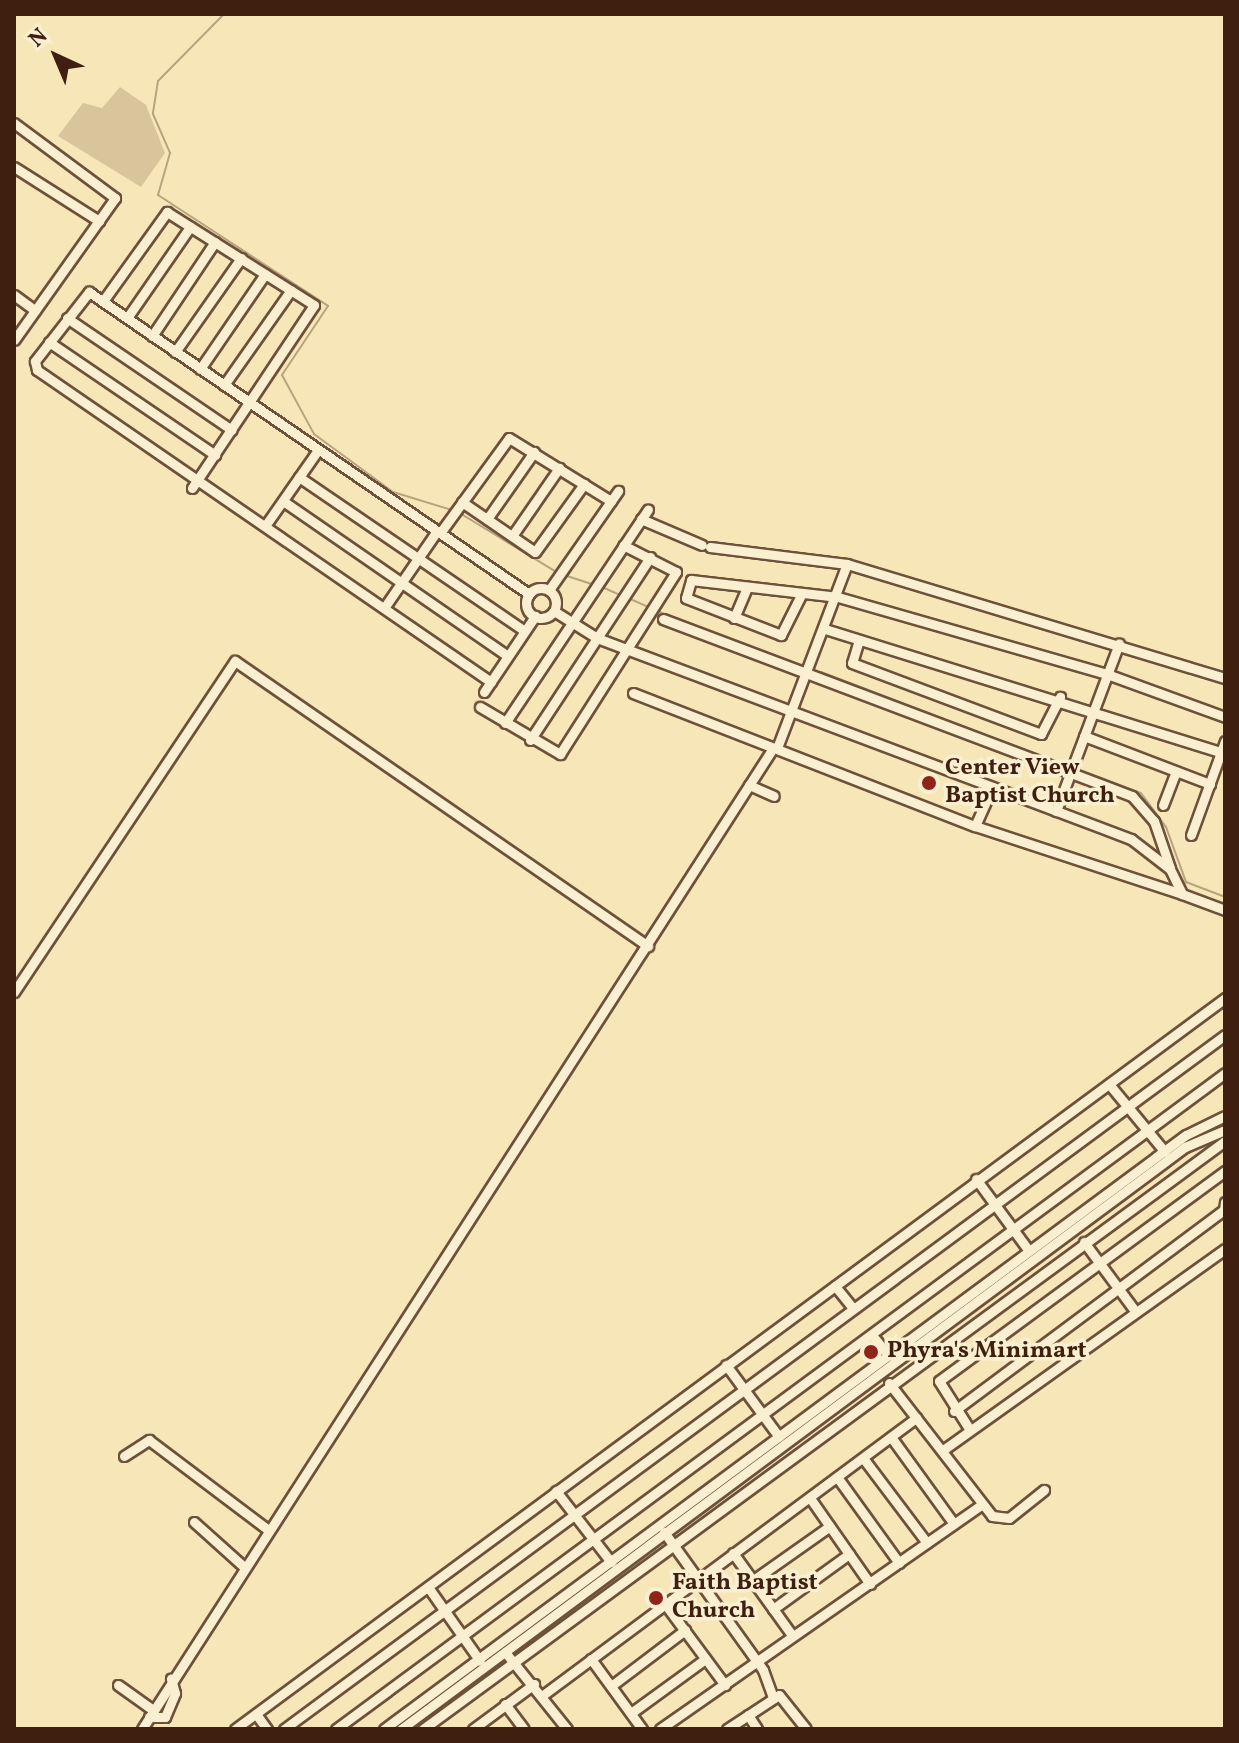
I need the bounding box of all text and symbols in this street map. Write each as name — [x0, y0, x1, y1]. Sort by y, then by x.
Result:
north arrow — [16, 16, 96, 96]
text: N — [22, 22, 55, 55]
place label: Center View Baptist Church — [945, 755, 1115, 811]
marker: Center View Baptist Church — [920, 774, 938, 792]
place label: Phyra's Minimart — [887, 1338, 1087, 1366]
marker: Phyra's Minimart — [862, 1343, 880, 1361]
place label: Faith Baptist Church — [672, 1570, 818, 1626]
marker: Faith Baptist Church — [647, 1589, 665, 1607]

